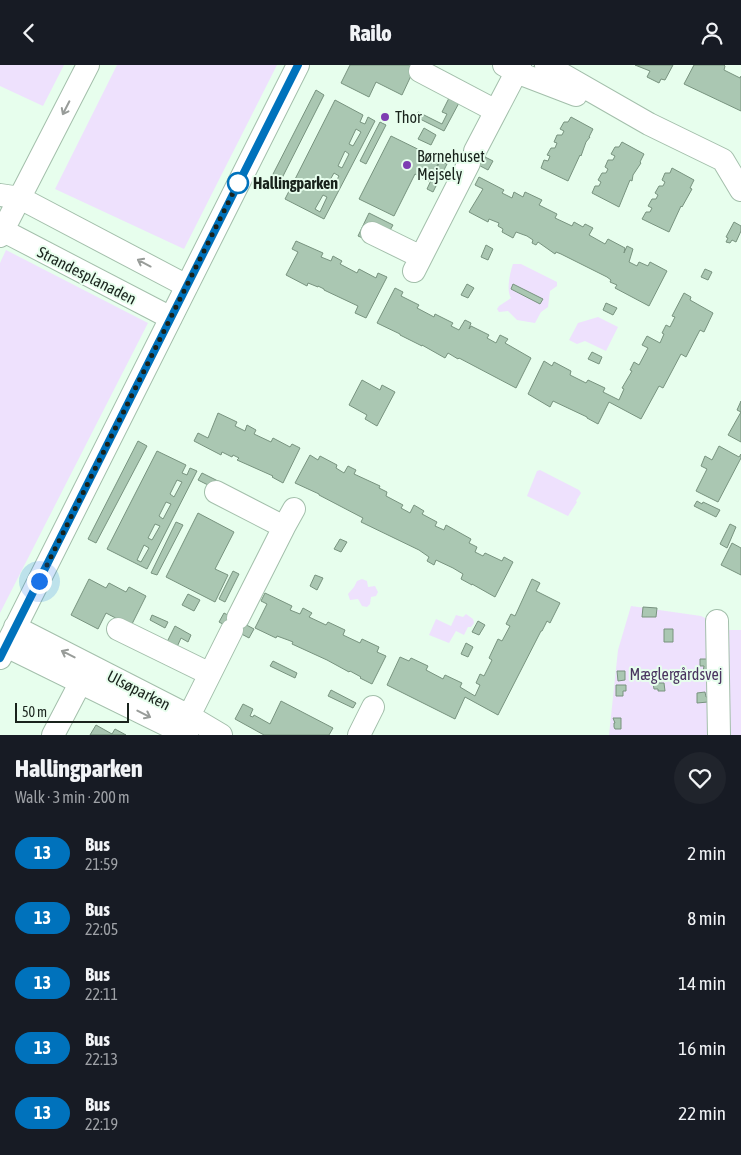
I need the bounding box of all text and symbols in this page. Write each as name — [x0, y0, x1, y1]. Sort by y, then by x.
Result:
icon: back — [15, 19, 43, 47]
icon: person — [698, 19, 726, 47]
text: Railo — [349, 20, 392, 46]
one-way arrow — [61, 101, 71, 116]
place label: Thor — [395, 108, 422, 126]
marker: Thor — [379, 111, 391, 123]
place label: Børnehuset Mejsely — [417, 147, 485, 184]
marker: Børnehuset Mejsely — [401, 159, 413, 171]
marker: Hallingparken — [227, 172, 249, 194]
place label: Hallingparken — [253, 174, 338, 192]
street label: Strandesplanaden — [34, 242, 139, 309]
one-way arrow — [137, 258, 152, 268]
your location — [27, 569, 52, 594]
one-way arrow — [60, 649, 75, 659]
park label: Mæglergårdsvej — [630, 665, 722, 684]
street label: Ulsøparken — [104, 666, 174, 714]
scale bar — [15, 700, 129, 723]
text: 50 m — [22, 704, 47, 720]
one-way arrow — [136, 710, 151, 719]
button: heart — [674, 752, 726, 804]
text: Hallingparken — [15, 755, 143, 782]
text: Walk · 3 min · 200 m — [15, 788, 129, 806]
text: Bus — [85, 833, 110, 855]
text: 13 — [34, 842, 51, 863]
text: 2 min — [687, 842, 726, 864]
text: 21:59 — [85, 855, 118, 873]
text: Bus — [85, 898, 110, 920]
text: 13 — [34, 907, 51, 928]
text: 8 min — [687, 907, 726, 929]
text: 22:05 — [85, 920, 118, 938]
text: Bus — [85, 963, 110, 985]
text: 13 — [34, 972, 51, 993]
text: 14 min — [678, 972, 726, 994]
text: 22:11 — [85, 985, 118, 1003]
text: Bus — [85, 1028, 110, 1050]
text: 13 — [34, 1037, 51, 1058]
text: 16 min — [678, 1037, 726, 1059]
text: 22:13 — [85, 1050, 118, 1068]
text: Bus — [85, 1093, 110, 1115]
text: 13 — [34, 1102, 51, 1123]
text: 22 min — [678, 1102, 726, 1124]
text: 22:19 — [85, 1115, 118, 1133]

